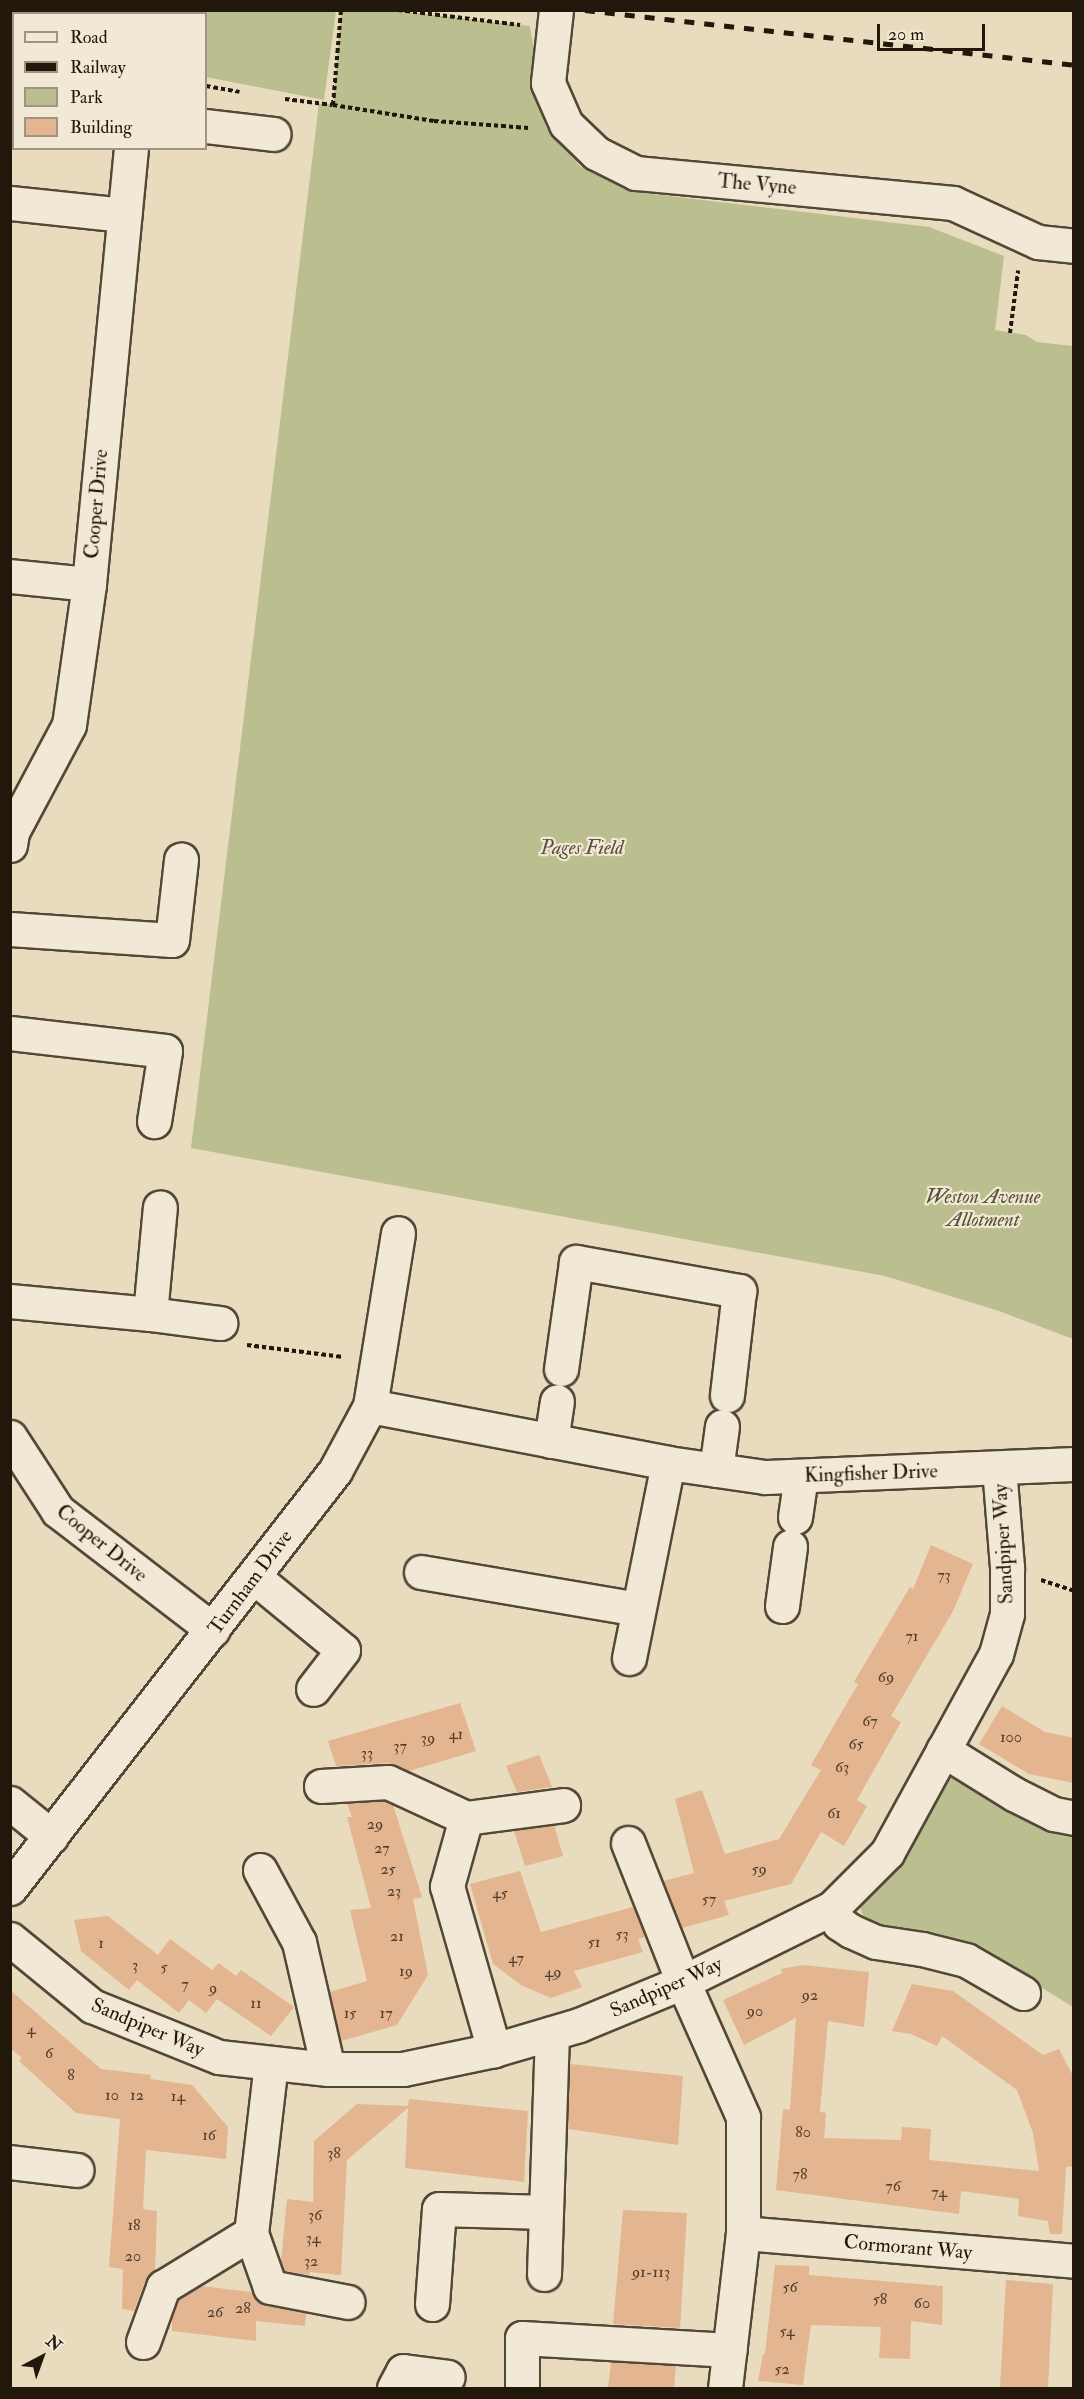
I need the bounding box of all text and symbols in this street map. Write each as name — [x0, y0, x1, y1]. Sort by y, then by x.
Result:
legend — [12, 12, 207, 150]
scale bar — [880, 12, 988, 50]
text: 20 m — [888, 23, 924, 46]
text: Road — [70, 26, 108, 49]
text: Railway — [70, 56, 126, 79]
text: Park — [70, 86, 103, 109]
text: Building — [70, 116, 132, 139]
street label: The Vyne — [717, 169, 797, 199]
street label: Cooper Drive — [79, 448, 113, 560]
park label: Pages Field — [540, 835, 624, 859]
park label: Weston Avenue Allotment — [926, 1185, 1040, 1232]
street label: Kingfisher Drive — [804, 1459, 938, 1487]
street label: Sandpiper Way — [988, 1483, 1018, 1605]
street label: Cooper Drive — [52, 1499, 152, 1587]
street label: Turnham Drive — [203, 1525, 297, 1639]
house number: 73 — [937, 1565, 951, 1585]
house number: 71 — [905, 1626, 919, 1646]
house number: 69 — [878, 1667, 894, 1687]
house number: 67 — [862, 1711, 878, 1731]
house number: 41 — [449, 1724, 463, 1744]
house number: 100 — [1000, 1727, 1022, 1747]
house number: 39 — [421, 1728, 435, 1748]
house number: 65 — [848, 1734, 864, 1754]
house number: 37 — [393, 1736, 407, 1756]
house number: 33 — [361, 1743, 373, 1763]
house number: 63 — [835, 1757, 849, 1777]
house number: 61 — [827, 1803, 841, 1823]
house number: 29 — [367, 1814, 383, 1834]
house number: 27 — [374, 1838, 390, 1858]
house number: 25 — [380, 1859, 396, 1879]
house number: 59 — [751, 1859, 767, 1879]
house number: 23 — [387, 1881, 401, 1901]
house number: 45 — [492, 1883, 508, 1903]
house number: 57 — [702, 1889, 716, 1909]
house number: 53 — [615, 1924, 629, 1944]
house number: 21 — [390, 1926, 404, 1946]
house number: 51 — [588, 1932, 600, 1952]
house number: 1 — [98, 1933, 104, 1953]
house number: 47 — [508, 1948, 524, 1968]
street label: Sandpiper Way — [606, 1952, 726, 2022]
house number: 3 — [132, 1955, 138, 1975]
house number: 5 — [160, 1957, 168, 1977]
house number: 19 — [399, 1961, 413, 1981]
house number: 49 — [545, 1962, 561, 1982]
house number: 7 — [181, 1974, 189, 1994]
house number: 9 — [209, 1978, 217, 1998]
house number: 92 — [802, 1985, 818, 2005]
street label: Sandpiper Way — [88, 1992, 208, 2062]
house number: 11 — [250, 1993, 262, 2013]
house number: 90 — [747, 2001, 763, 2021]
house number: 15 — [344, 2003, 356, 2023]
house number: 17 — [379, 2003, 393, 2023]
house number: 4 — [27, 2019, 35, 2039]
house number: 6 — [45, 2043, 53, 2063]
house number: 8 — [67, 2065, 75, 2085]
house number: 10 — [105, 2085, 119, 2105]
house number: 12 — [130, 2085, 144, 2105]
house number: 14 — [171, 2086, 185, 2106]
house number: 80 — [795, 2122, 811, 2142]
house number: 16 — [202, 2125, 216, 2145]
house number: 38 — [327, 2143, 341, 2163]
house number: 78 — [793, 2164, 807, 2184]
house number: 76 — [885, 2176, 901, 2196]
house number: 74 — [931, 2182, 947, 2202]
house number: 36 — [308, 2205, 322, 2225]
house number: 18 — [127, 2215, 141, 2235]
house number: 34 — [306, 2228, 320, 2248]
street label: Cormorant Way — [843, 2229, 973, 2265]
house number: 20 — [125, 2246, 141, 2266]
house number: 32 — [304, 2251, 318, 2271]
house number: 91-113 — [632, 2262, 670, 2282]
house number: 56 — [782, 2277, 798, 2297]
house number: 58 — [873, 2289, 887, 2309]
house number: 60 — [914, 2293, 930, 2313]
house number: 28 — [235, 2298, 251, 2318]
house number: 26 — [207, 2302, 223, 2322]
house number: 54 — [779, 2321, 795, 2341]
north arrow — [12, 2327, 72, 2387]
text: N — [42, 2331, 66, 2356]
house number: 52 — [774, 2359, 790, 2379]

